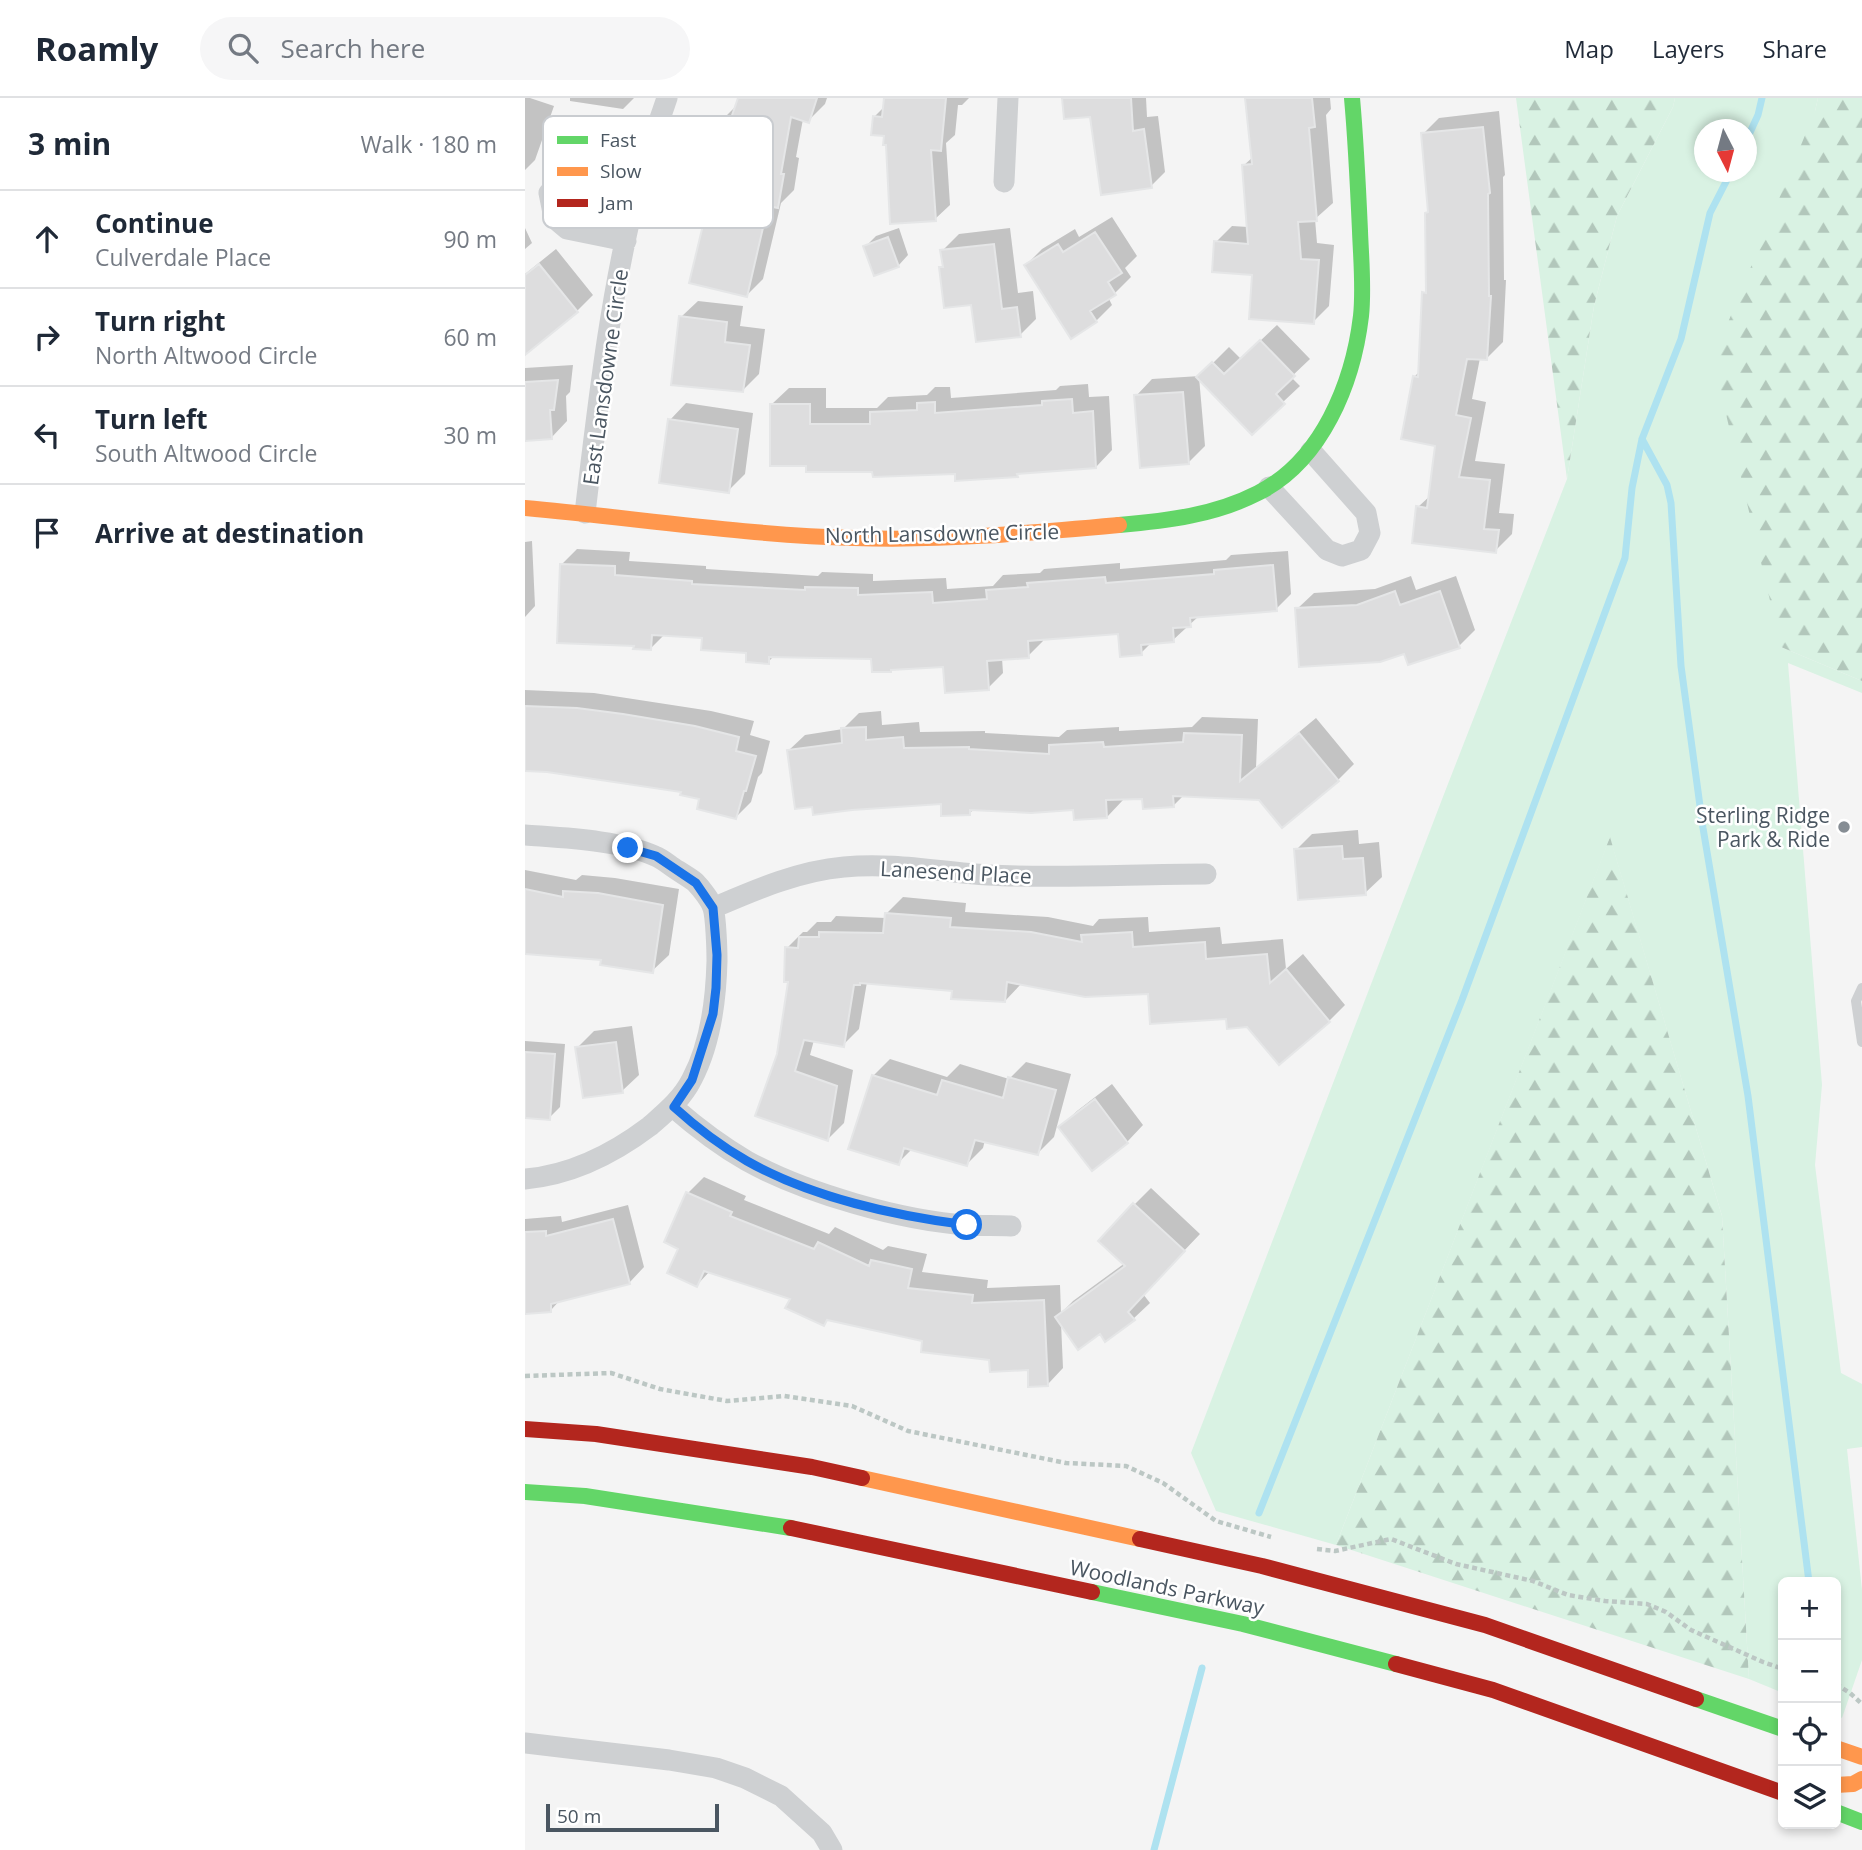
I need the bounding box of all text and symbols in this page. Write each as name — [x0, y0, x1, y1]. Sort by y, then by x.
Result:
search box — [200, 17, 690, 80]
text: Roamly — [35, 26, 158, 71]
icon: search — [224, 29, 262, 67]
text: Search here — [280, 30, 425, 66]
text: Map — [1564, 32, 1614, 65]
text: Layers — [1652, 32, 1725, 65]
text: Share — [1763, 32, 1827, 65]
legend — [543, 116, 773, 228]
north arrow — [1694, 119, 1757, 182]
text: 3 min — [28, 123, 111, 164]
text: Fast — [600, 127, 636, 153]
text: Walk · 180 m — [360, 128, 497, 160]
text: Slow — [600, 158, 642, 184]
text: Jam — [598, 190, 633, 216]
text: Continue — [95, 205, 214, 241]
icon: ahead — [28, 220, 66, 258]
text: 90 m — [443, 223, 497, 255]
text: Culverdale Place — [95, 241, 271, 273]
street label: East Lansdowne Circle — [576, 267, 634, 487]
text: Turn right — [95, 303, 226, 339]
icon: right — [28, 318, 66, 356]
text: 60 m — [443, 321, 497, 353]
text: North Altwood Circle — [95, 339, 317, 371]
text: Turn left — [95, 401, 207, 437]
icon: left — [28, 416, 66, 454]
text: 30 m — [443, 419, 497, 451]
text: South Altwood Circle — [95, 437, 317, 469]
icon: arrive — [28, 514, 66, 552]
text: Arrive at destination — [95, 515, 364, 551]
street label: North Lansdowne Circle — [825, 517, 1059, 549]
place label: Sterling Ridge Park & Ride — [1696, 801, 1830, 853]
marker: Sterling Ridge Park & Ride — [1836, 819, 1852, 835]
route end — [612, 832, 643, 863]
street label: Lanesend Place — [879, 854, 1033, 890]
route start — [951, 1209, 982, 1240]
street label: Woodlands Parkway — [1067, 1553, 1267, 1621]
map controls — [1778, 1577, 1841, 1829]
button: + — [1778, 1577, 1841, 1640]
button: − — [1778, 1640, 1841, 1703]
button: locate — [1778, 1703, 1841, 1766]
button: layers — [1778, 1766, 1841, 1829]
scale bar — [546, 1801, 719, 1833]
text: 50 m — [557, 1803, 601, 1829]

